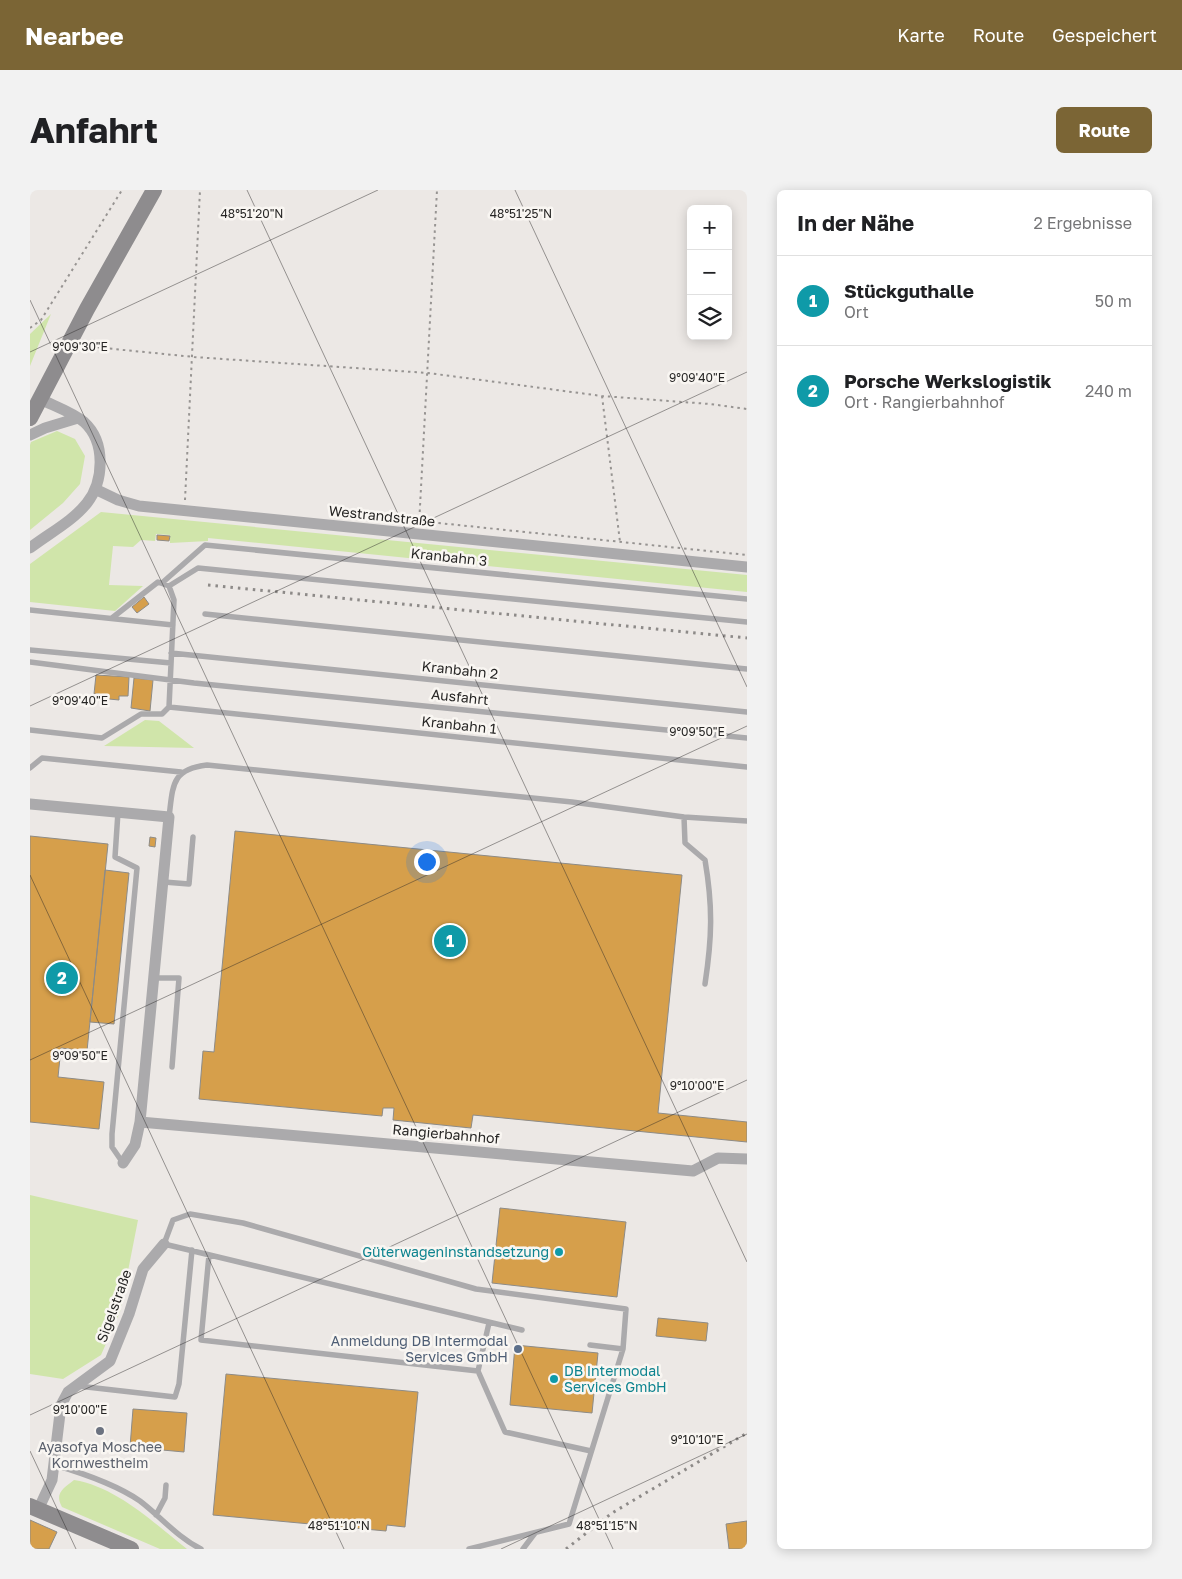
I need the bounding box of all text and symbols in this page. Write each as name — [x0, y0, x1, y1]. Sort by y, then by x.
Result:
text: Nearbee — [25, 21, 124, 50]
text: Karte — [897, 24, 945, 46]
text: Route — [973, 24, 1024, 46]
text: Gespeichert — [1052, 24, 1157, 46]
button: Route — [1056, 107, 1152, 153]
text: Anfahrt — [30, 109, 158, 151]
map controls — [687, 205, 732, 340]
button: + — [687, 205, 732, 250]
text: 48°51'20"N — [221, 206, 283, 221]
text: 48°51'25"N — [490, 206, 552, 221]
text: In der Nähe — [797, 210, 914, 236]
text: 2 Ergebnisse — [1034, 213, 1132, 233]
button: − — [687, 250, 732, 295]
text: Stückguthalle — [844, 279, 974, 302]
text: 1 — [809, 291, 817, 311]
text: 50 m — [1095, 291, 1132, 311]
button: layers — [687, 295, 732, 340]
text: Ort — [844, 302, 869, 322]
text: 9°09'30"E — [52, 339, 108, 354]
text: Porsche Werkslogistik — [844, 369, 1052, 392]
text: 9°09'40"E — [669, 370, 725, 385]
text: 2 — [808, 381, 818, 401]
text: 240 m — [1085, 381, 1132, 401]
text: Ort · Rangierbahnhof — [844, 392, 1005, 412]
street label: Westrandstraße — [328, 501, 436, 530]
street label: Kranbahn 3 — [410, 544, 488, 569]
street label: Kranbahn 2 — [421, 657, 499, 682]
street label: Ausfahrt — [430, 685, 490, 708]
text: 9°09'40"E — [52, 693, 108, 708]
street label: Kranbahn 1 — [421, 712, 498, 737]
text: 9°09'50"E — [669, 724, 725, 739]
your location — [414, 849, 440, 875]
pin: 1 — [434, 922, 466, 960]
pin: 2 — [46, 959, 78, 997]
text: 9°09'50"E — [52, 1048, 108, 1063]
text: 9°10'00"E — [670, 1078, 724, 1093]
street label: Rangierbahnhof — [392, 1120, 500, 1147]
place label: Güterwageninstandsetzung — [362, 1243, 549, 1260]
marker: Güterwageninstandsetzung — [553, 1246, 565, 1258]
street label: Sigelstraße — [92, 1267, 135, 1345]
place label: Anmeldung DB Intermodal Services GmbH — [331, 1332, 508, 1365]
marker: Anmeldung DB Intermodal Services GmbH — [512, 1343, 524, 1355]
place label: DB Intermodal Services GmbH — [564, 1362, 667, 1395]
marker: DB Intermodal Services GmbH — [548, 1373, 560, 1385]
text: 9°10'00"E — [53, 1402, 107, 1417]
marker: Ayasofya Moschee Kornwestheim — [94, 1425, 106, 1437]
text: 9°10'10"E — [670, 1432, 724, 1447]
place label: Ayasofya Moschee Kornwestheim — [38, 1438, 162, 1471]
text: 48°51'10"N — [308, 1518, 370, 1533]
text: 48°51'15"N — [576, 1518, 638, 1533]

